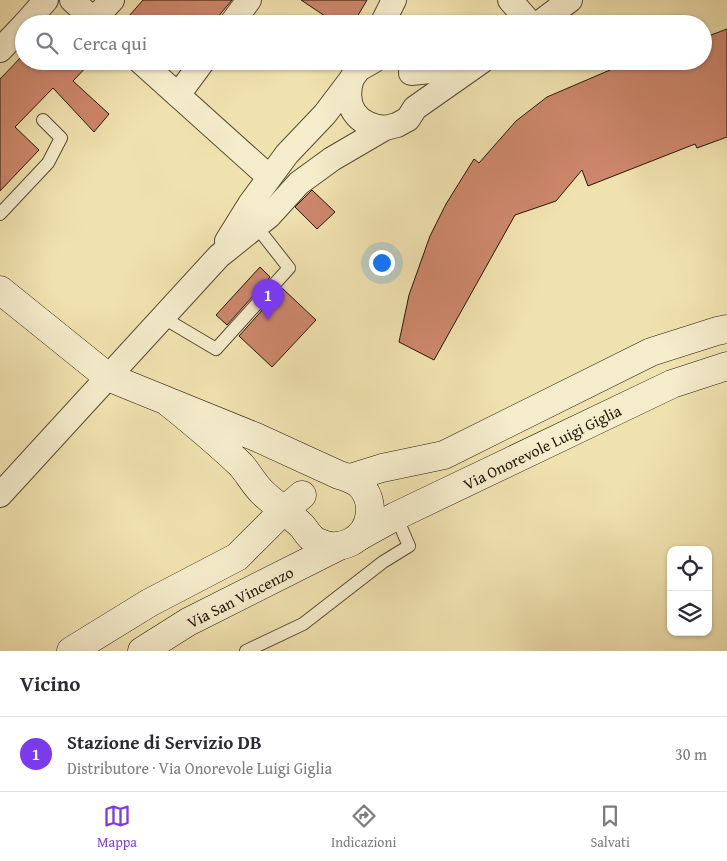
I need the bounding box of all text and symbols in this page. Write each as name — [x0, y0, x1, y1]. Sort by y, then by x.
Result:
search box — [15, 15, 712, 70]
icon: search — [33, 29, 61, 57]
text: Cerca qui — [73, 29, 147, 57]
your location — [369, 250, 395, 276]
pin: 1 — [252, 279, 284, 320]
street label: Via Onorevole Luigi Giglia — [459, 398, 626, 496]
map controls — [667, 546, 712, 636]
button: locate — [667, 546, 712, 591]
street label: Via San Vincenzo — [183, 560, 297, 634]
button: layers — [667, 591, 712, 636]
text: Vicino — [20, 668, 80, 699]
text: Stazione di Servizio DB — [67, 728, 262, 756]
text: 1 — [32, 742, 40, 766]
text: 30 m — [675, 742, 707, 766]
text: Distributore · Via Onorevole Luigi Giglia — [67, 756, 332, 780]
tab: Mappa — [97, 802, 137, 852]
tab: Indicazioni — [331, 802, 396, 852]
tab: Salvati — [590, 802, 630, 852]

